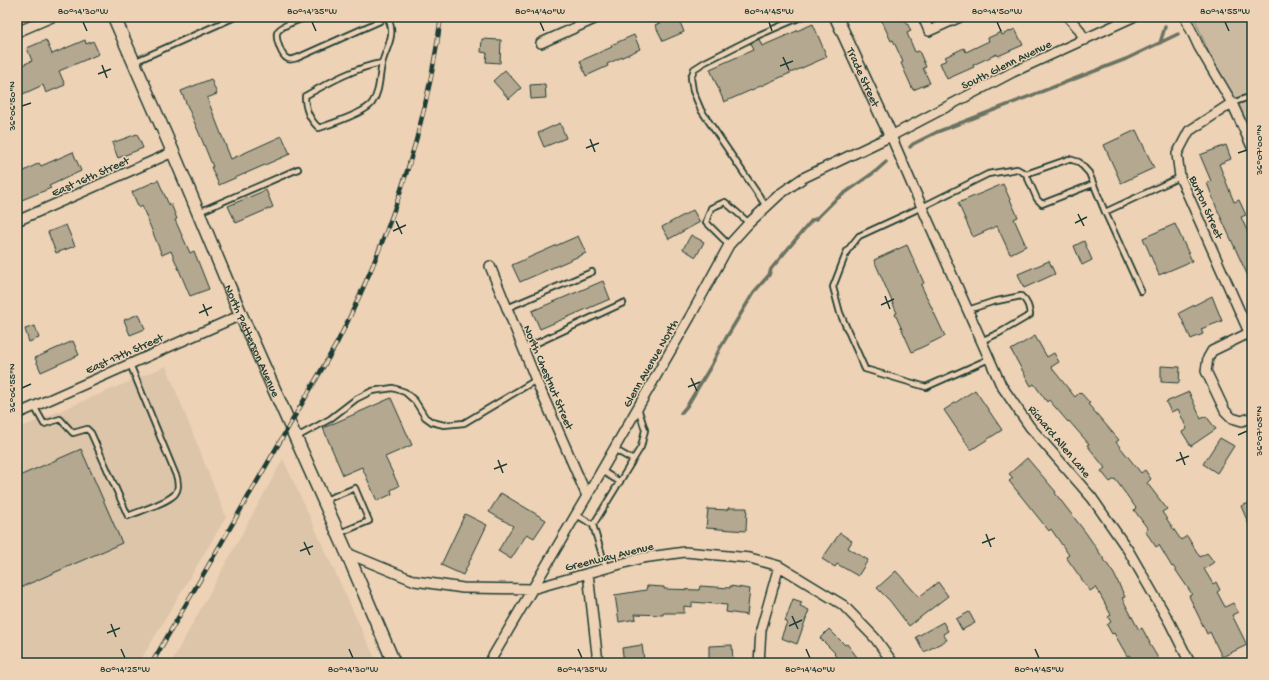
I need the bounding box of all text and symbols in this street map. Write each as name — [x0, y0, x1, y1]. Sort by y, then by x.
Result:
text: 80°14'30"W — [58, 6, 109, 18]
text: 80°14'35"W — [287, 6, 338, 18]
text: 80°14'40"W — [515, 6, 566, 18]
text: 80°14'45"W — [744, 6, 794, 18]
text: 80°14'50"W — [972, 6, 1023, 18]
text: 80°14'55"W — [1200, 6, 1251, 18]
street label: South Glenn Avenue — [960, 38, 1055, 94]
street label: Trade Street — [842, 45, 882, 111]
text: 36°06'50"N — [7, 81, 19, 132]
text: 36°07'00"N — [1254, 124, 1266, 176]
street label: East 16th Street — [50, 154, 133, 201]
street label: Burton Street — [1185, 173, 1226, 243]
street label: North Patterson Avenue — [220, 283, 282, 400]
street label: Glenn Avenue North — [621, 317, 683, 410]
street label: North Chestnut Street — [519, 323, 576, 433]
street label: East 17th Street — [84, 331, 167, 378]
text: 36°06'55"N — [7, 363, 19, 414]
street label: Richard Allen Lane — [1024, 403, 1093, 482]
text: 36°07'05"N — [1254, 406, 1266, 457]
street label: Greenway Avenue — [564, 540, 656, 576]
text: 80°14'25"W — [100, 664, 150, 676]
text: 80°14'30"W — [328, 664, 379, 676]
text: 80°14'35"W — [557, 664, 608, 676]
text: 80°14'40"W — [785, 664, 836, 676]
text: 80°14'45"W — [1014, 664, 1064, 676]

